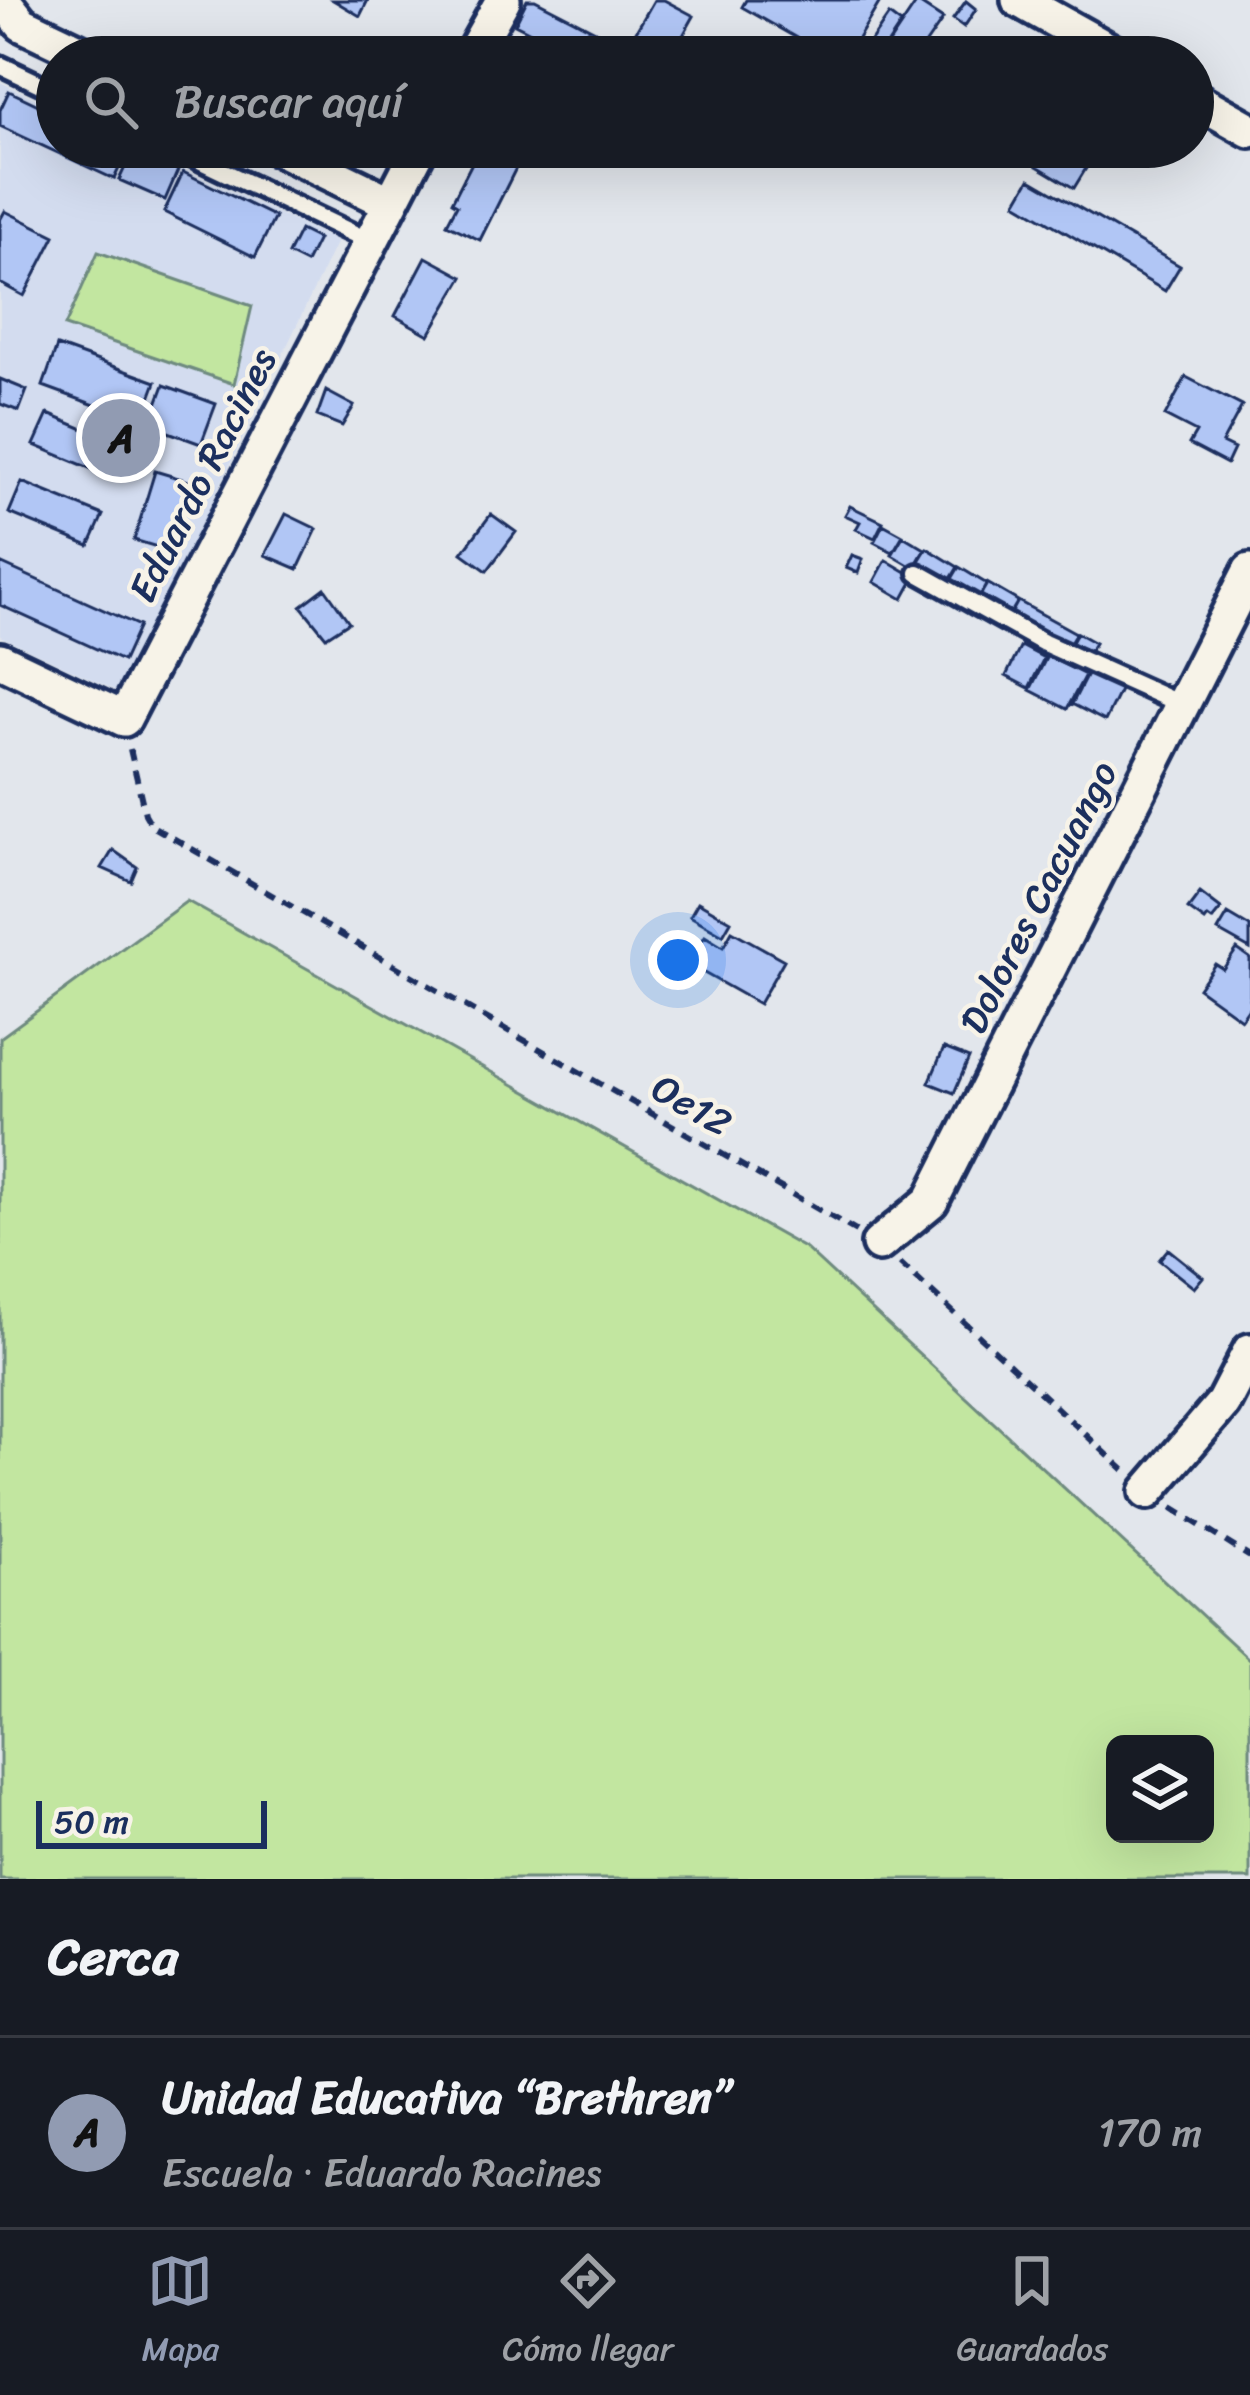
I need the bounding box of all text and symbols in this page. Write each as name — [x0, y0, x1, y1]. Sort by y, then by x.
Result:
search box — [36, 36, 1214, 168]
text: Buscar aquí — [174, 62, 403, 142]
icon: search — [78, 69, 144, 135]
street label: Eduardo Racines — [108, 336, 296, 614]
pin: A — [82, 393, 160, 483]
street label: Dolores Cacuango — [939, 748, 1137, 1046]
your location — [648, 930, 708, 990]
street label: Oe12 — [638, 1054, 746, 1156]
map controls — [1106, 1735, 1214, 1843]
button: layers — [1106, 1735, 1214, 1843]
text: 50 m — [54, 1793, 129, 1851]
scale bar — [36, 1795, 267, 1848]
text: Cerca — [48, 1912, 178, 2002]
text: Unidad Educativa “Brethren” — [162, 2058, 730, 2138]
text: A — [74, 2098, 100, 2167]
text: 170 m — [1098, 2098, 1202, 2167]
text: Escuela · Eduardo Racines — [162, 2138, 601, 2207]
tab: Mapa — [142, 2248, 219, 2378]
tab: Cómo llegar — [503, 2248, 673, 2378]
tab: Guardados — [957, 2248, 1108, 2378]

